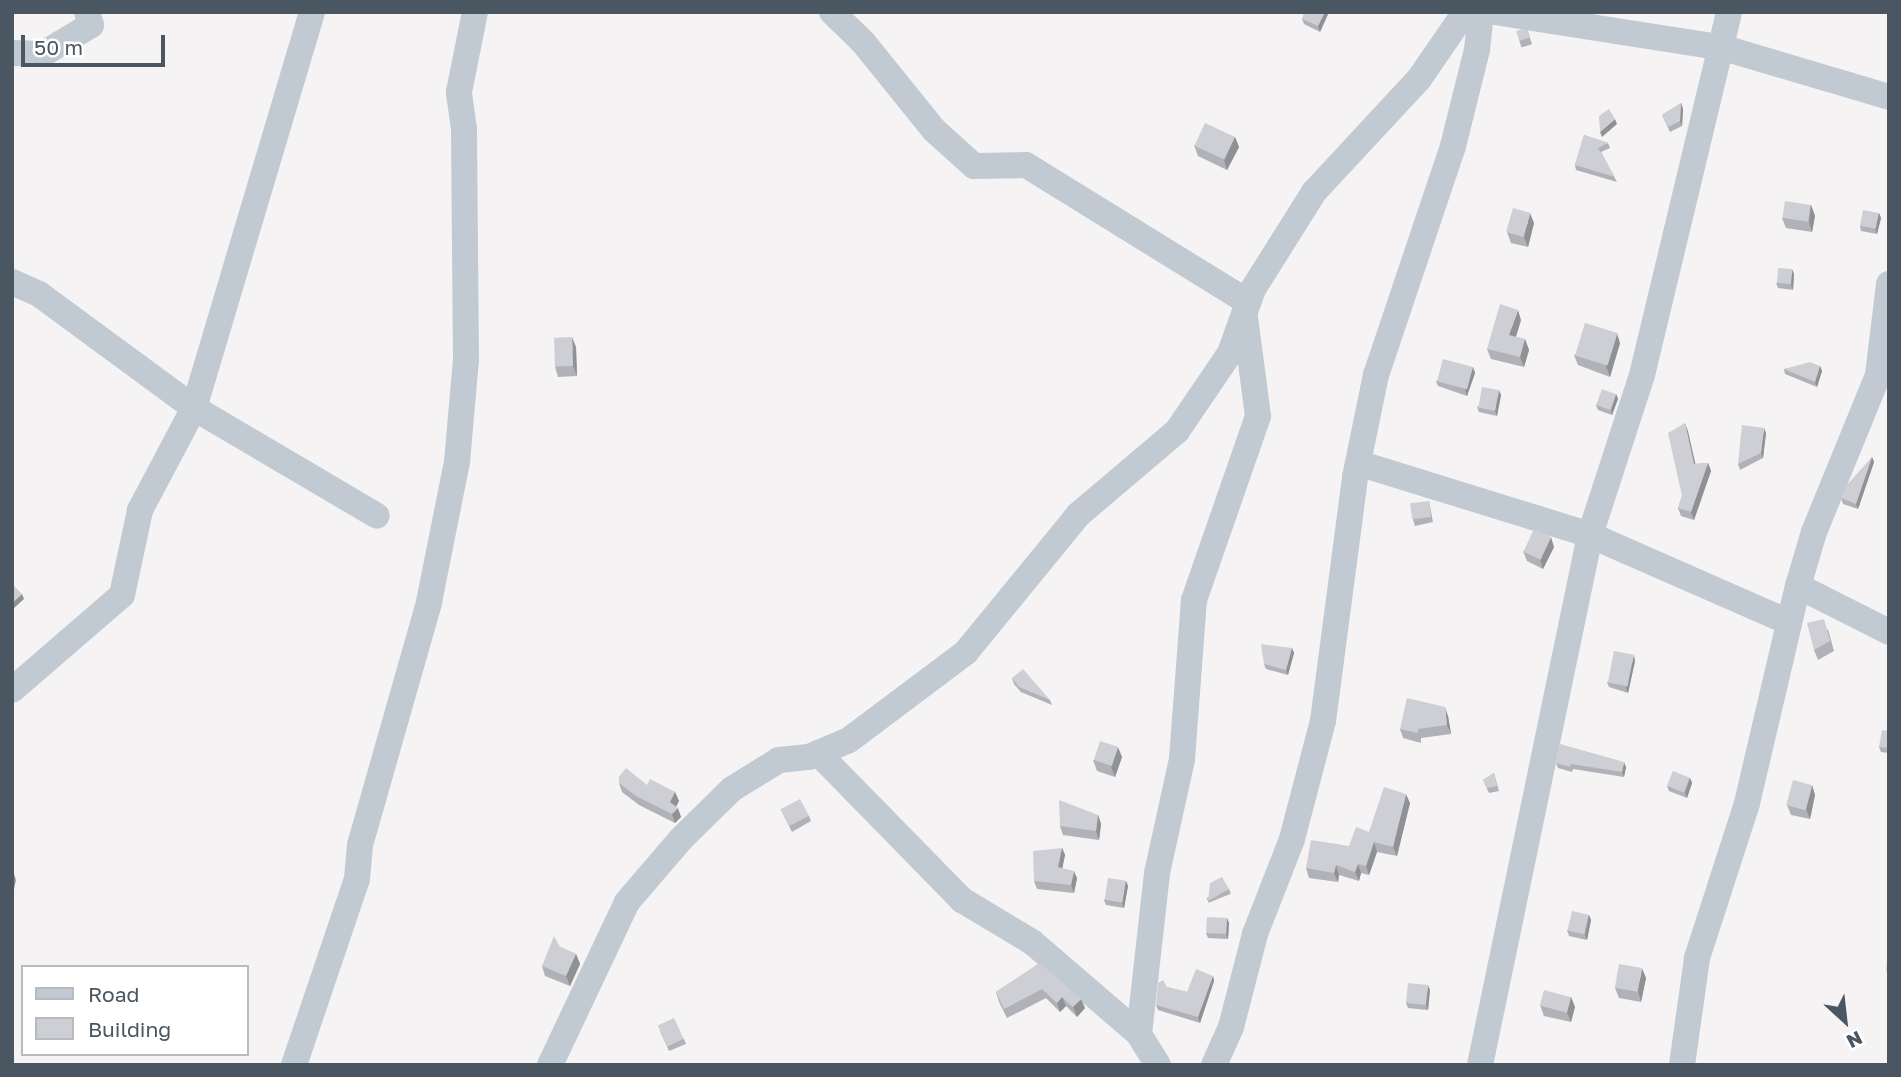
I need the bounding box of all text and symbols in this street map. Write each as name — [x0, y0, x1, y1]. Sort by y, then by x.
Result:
scale bar — [24, 21, 168, 65]
text: 50 m — [34, 34, 83, 60]
legend — [21, 965, 248, 1056]
text: Road — [88, 981, 139, 1007]
north arrow — [1810, 986, 1880, 1056]
text: Building — [88, 1016, 171, 1042]
text: N — [1843, 1027, 1866, 1054]

